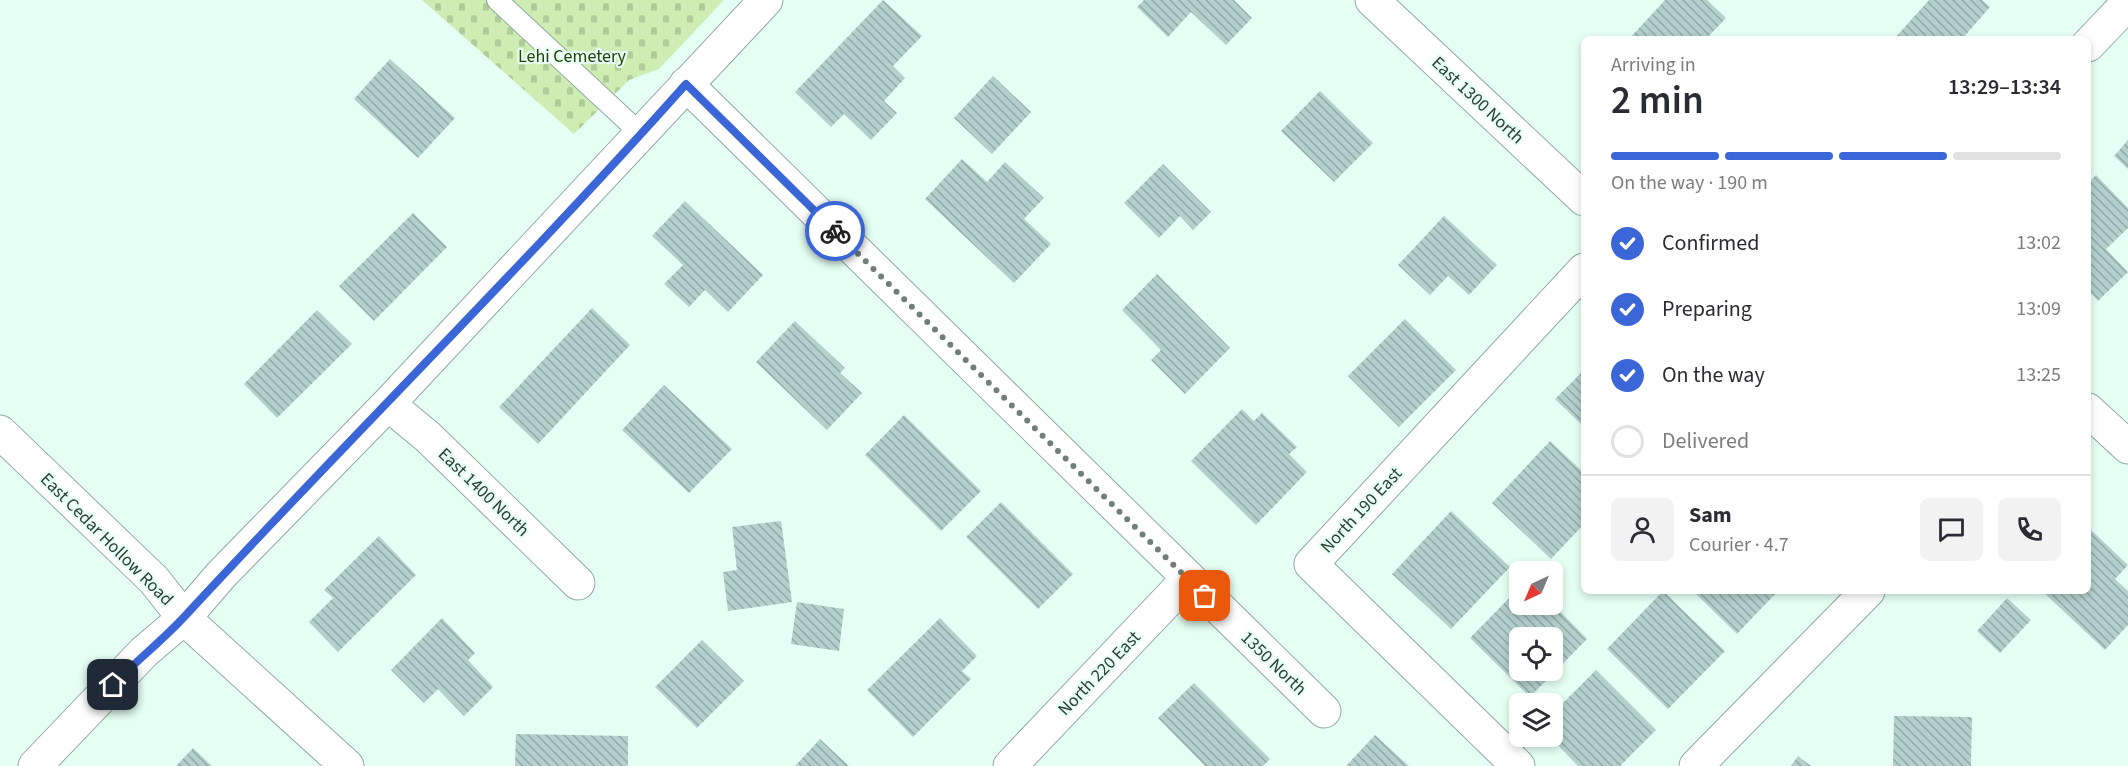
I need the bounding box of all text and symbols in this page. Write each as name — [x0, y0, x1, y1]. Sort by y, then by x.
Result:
park label: Lehi Cemetery — [518, 44, 627, 69]
street label: East 1300 North — [1426, 51, 1529, 150]
text: Arriving in — [1611, 51, 1696, 79]
text: 13:29–13:34 — [1948, 71, 2061, 103]
text: 2 min — [1611, 73, 1704, 129]
text: On the way · 190 m — [1611, 169, 1768, 197]
courier — [805, 201, 865, 261]
icon: bike — [819, 215, 852, 248]
icon: check — [1611, 227, 1644, 260]
text: Confirmed — [1662, 227, 1759, 259]
text: 13:02 — [2016, 229, 2061, 257]
icon: check — [1611, 293, 1644, 326]
text: Preparing — [1662, 293, 1752, 325]
text: 13:09 — [2016, 295, 2061, 323]
icon: check — [1611, 359, 1644, 392]
text: On the way — [1662, 359, 1765, 391]
text: 13:25 — [2016, 361, 2061, 389]
text: Delivered — [1662, 425, 1749, 457]
street label: East 1400 North — [432, 442, 535, 542]
street label: North 190 East — [1315, 462, 1408, 559]
street label: East Cedar Hollow Road — [34, 467, 179, 612]
button: person — [1611, 498, 1674, 561]
button: chat — [1920, 498, 1983, 561]
button: phone — [1998, 498, 2061, 561]
text: Sam — [1689, 499, 1732, 531]
text: Courier · 4.7 — [1689, 531, 1789, 559]
north arrow — [1509, 561, 1563, 615]
map controls — [1509, 561, 1563, 747]
pin — [1179, 570, 1230, 621]
icon: bag — [1188, 579, 1221, 612]
street label: North 220 East — [1052, 625, 1146, 721]
street label: 1350 North — [1235, 626, 1312, 701]
button: locate — [1509, 627, 1563, 681]
pin — [87, 659, 138, 710]
icon: home — [96, 668, 129, 701]
button: layers — [1509, 693, 1563, 747]

